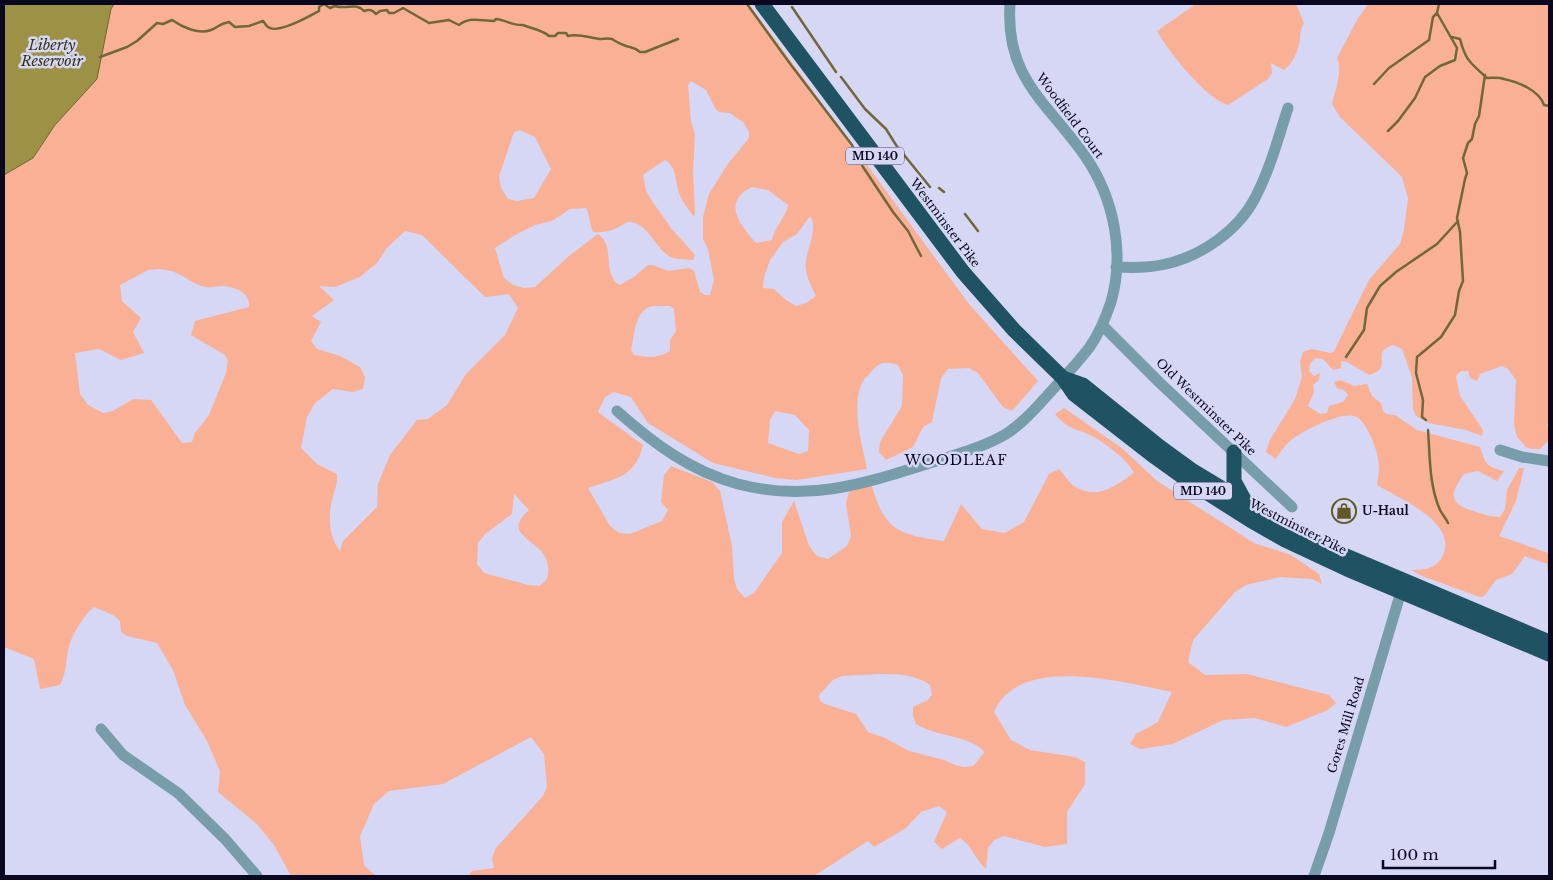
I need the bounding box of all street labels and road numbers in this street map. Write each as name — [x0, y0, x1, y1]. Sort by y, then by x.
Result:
street label: Woodfield Court — [1033, 69, 1108, 162]
road number: MD 140 — [846, 148, 904, 164]
street label: Westminster Pike — [907, 175, 984, 270]
street label: Old Westminster Pike — [1153, 355, 1260, 458]
road number: MD 140 — [1174, 482, 1232, 500]
street label: Westminster Pike — [1246, 495, 1349, 558]
street label: Gores Mill Road — [1324, 675, 1367, 775]

